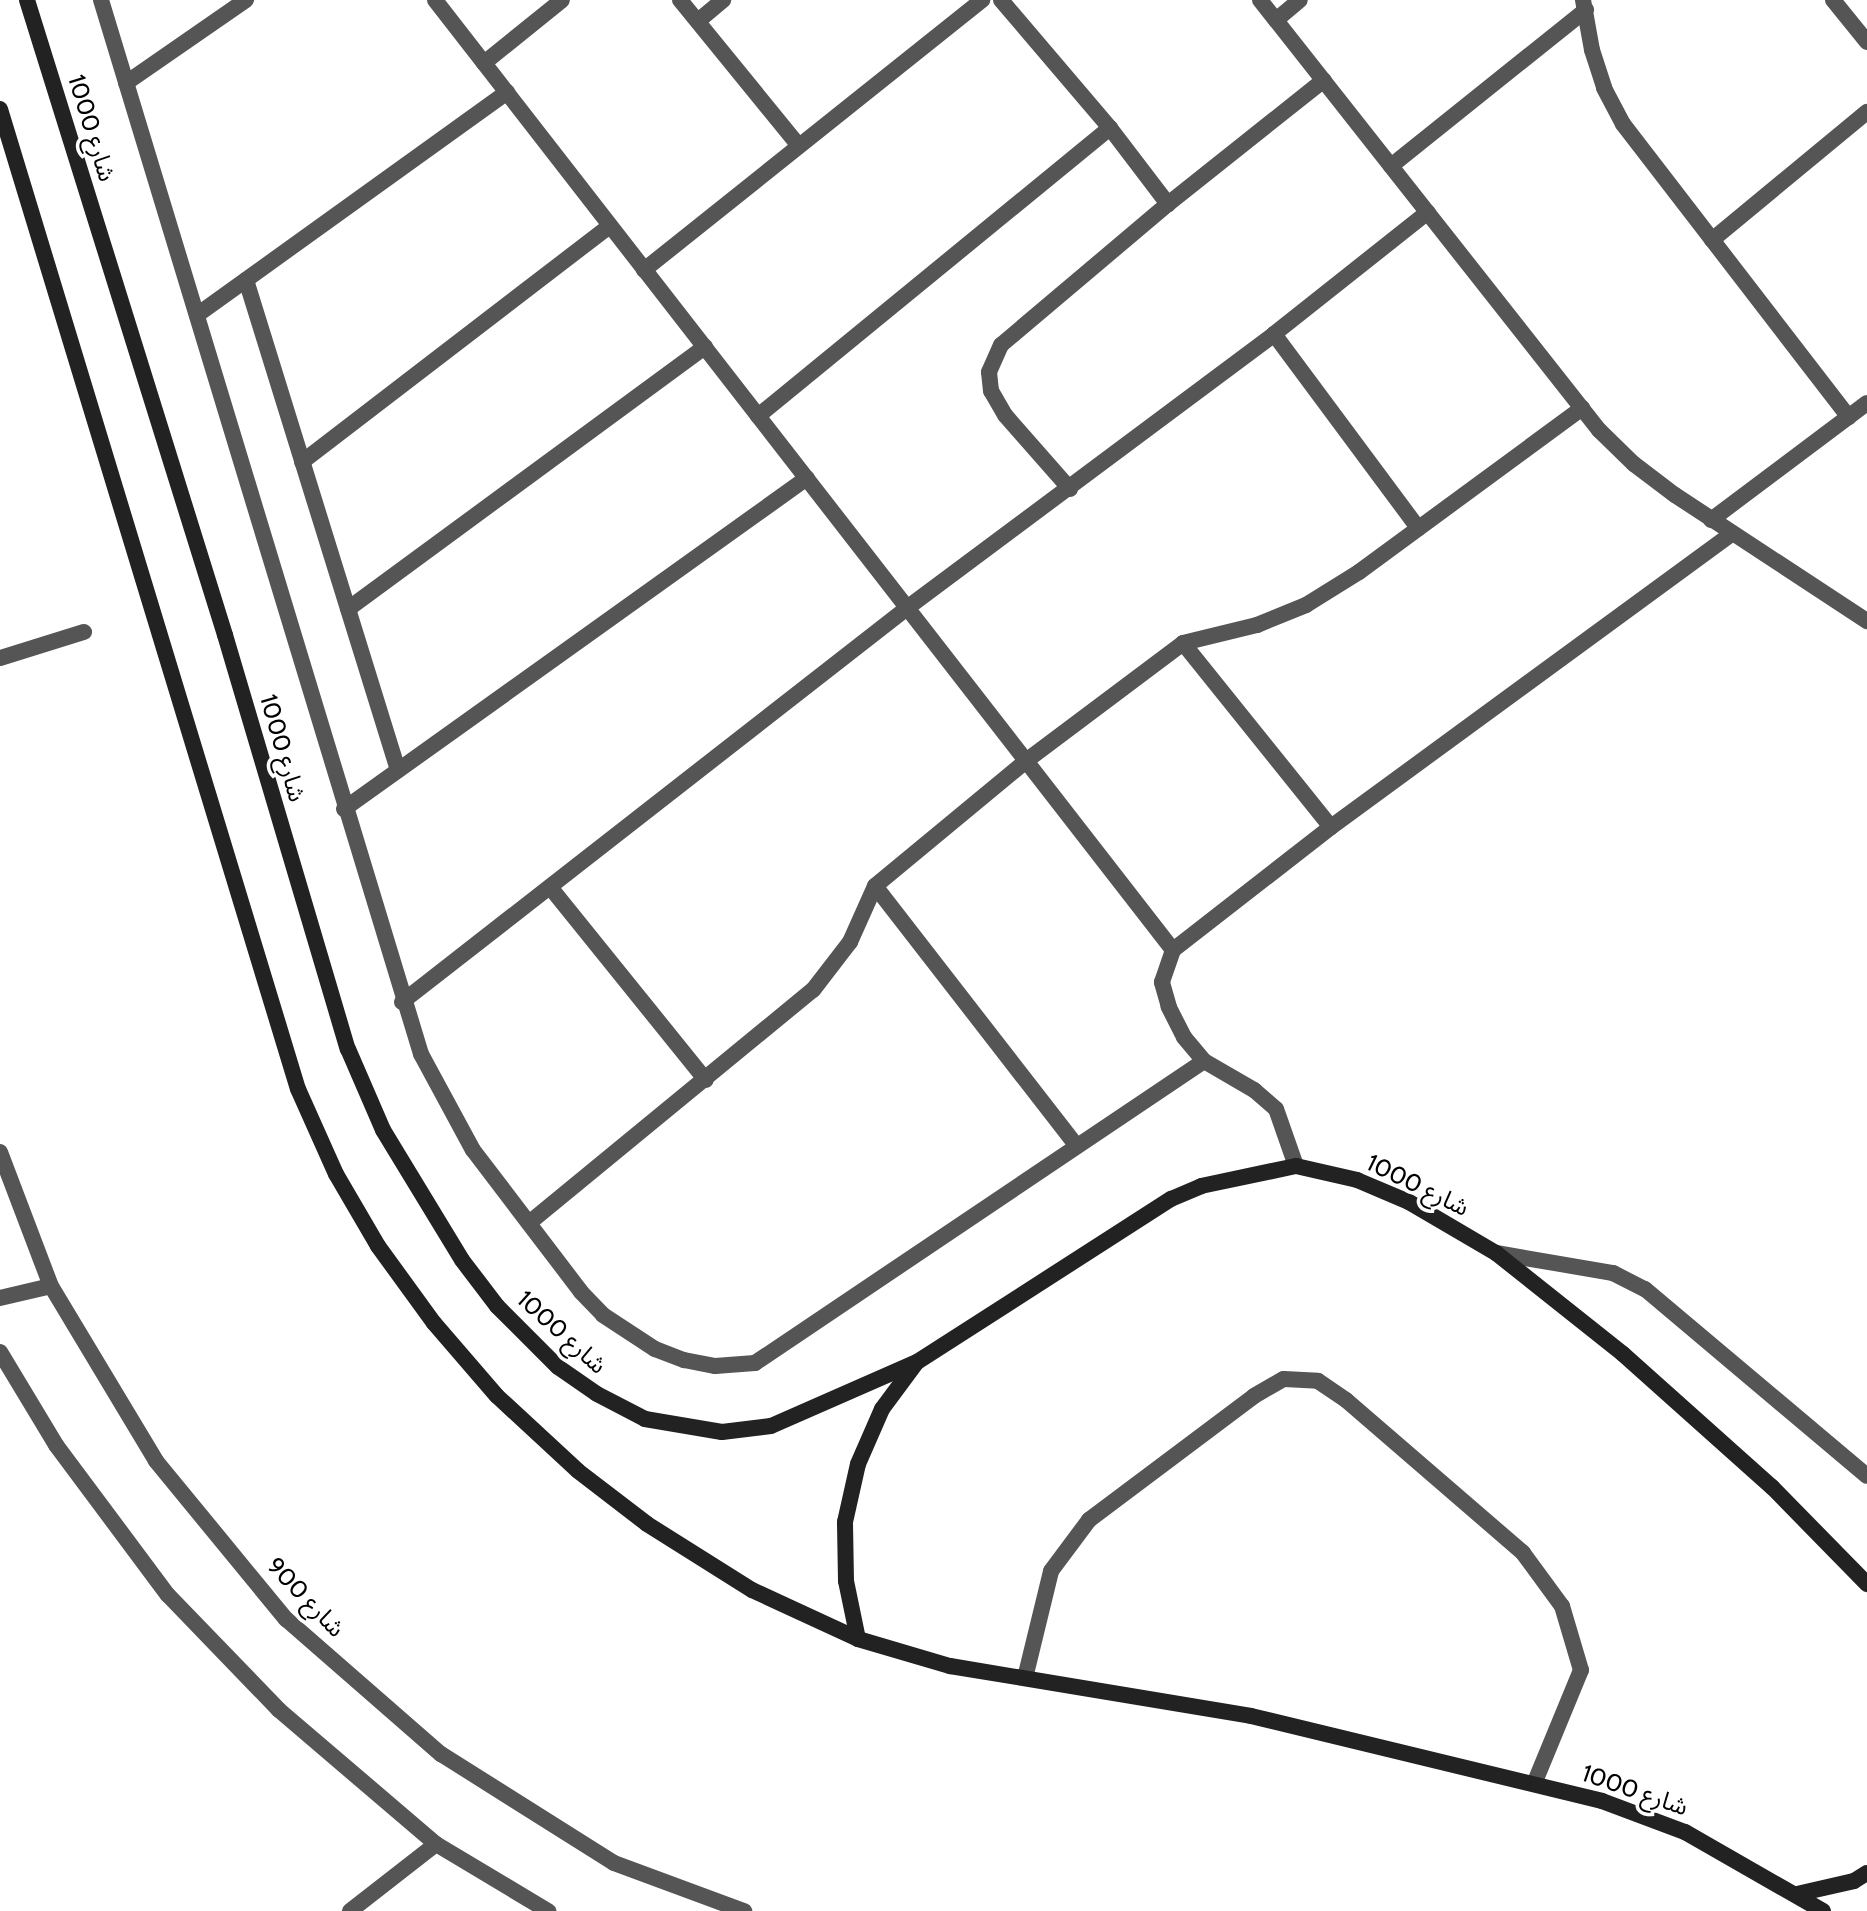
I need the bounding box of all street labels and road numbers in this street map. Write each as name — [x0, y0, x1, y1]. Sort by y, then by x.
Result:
street label: شارع 1000 — [62, 71, 122, 185]
street label: شارع 1000 — [254, 691, 312, 805]
street label: شارع 1000 — [1362, 1148, 1474, 1222]
street label: شارع 1000 — [511, 1284, 613, 1380]
street label: شارع 900 — [261, 1551, 351, 1643]
street label: شارع 1000 — [1578, 1758, 1692, 1822]

